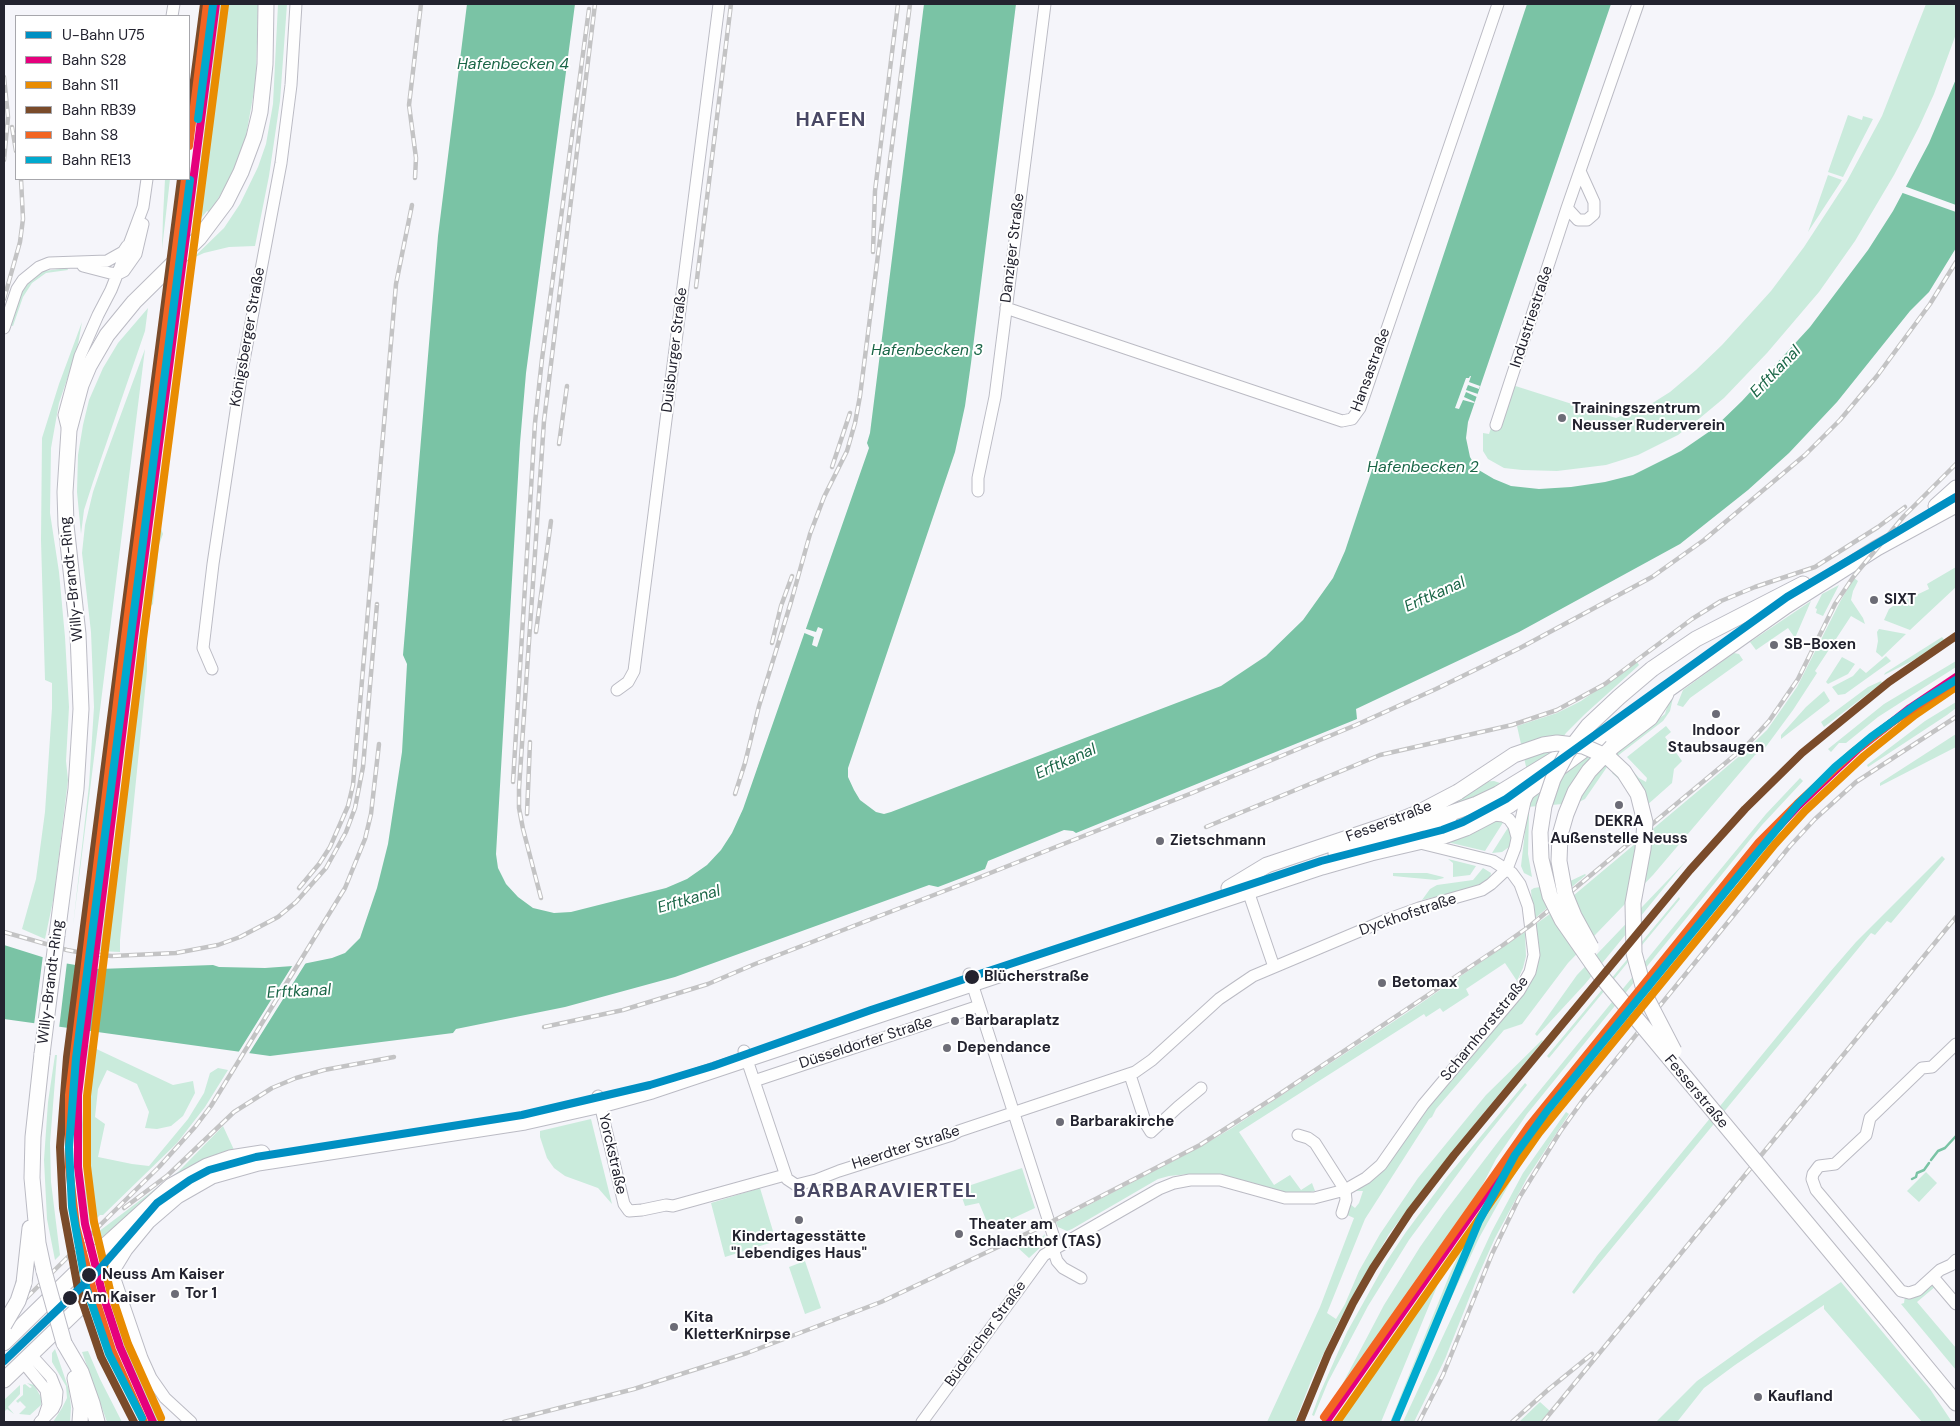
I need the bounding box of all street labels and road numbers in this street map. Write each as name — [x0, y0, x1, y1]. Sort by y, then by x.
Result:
street label: Danziger Straße — [997, 192, 1029, 304]
street label: Industriestraße — [1507, 264, 1557, 370]
street label: Königsberger Straße — [227, 266, 269, 408]
street label: Duisburger Straße — [658, 286, 692, 414]
street label: Hansastraße — [1348, 326, 1394, 414]
street label: Willy-Brandt-Ring — [56, 516, 88, 642]
street label: Fesserstraße — [1344, 797, 1434, 847]
street label: Dyckhofstraße — [1357, 890, 1459, 940]
street label: Willy-Brandt-Ring — [34, 919, 68, 1045]
street label: Scharnhorststraße — [1437, 973, 1533, 1085]
street label: Düsseldorfer Straße — [797, 1013, 935, 1073]
street label: Fesserstraße — [1660, 1052, 1732, 1132]
street label: Yorckstraße — [594, 1112, 630, 1196]
street label: Heerdter Straße — [850, 1122, 962, 1174]
street label: Büdericher Straße — [942, 1278, 1030, 1390]

